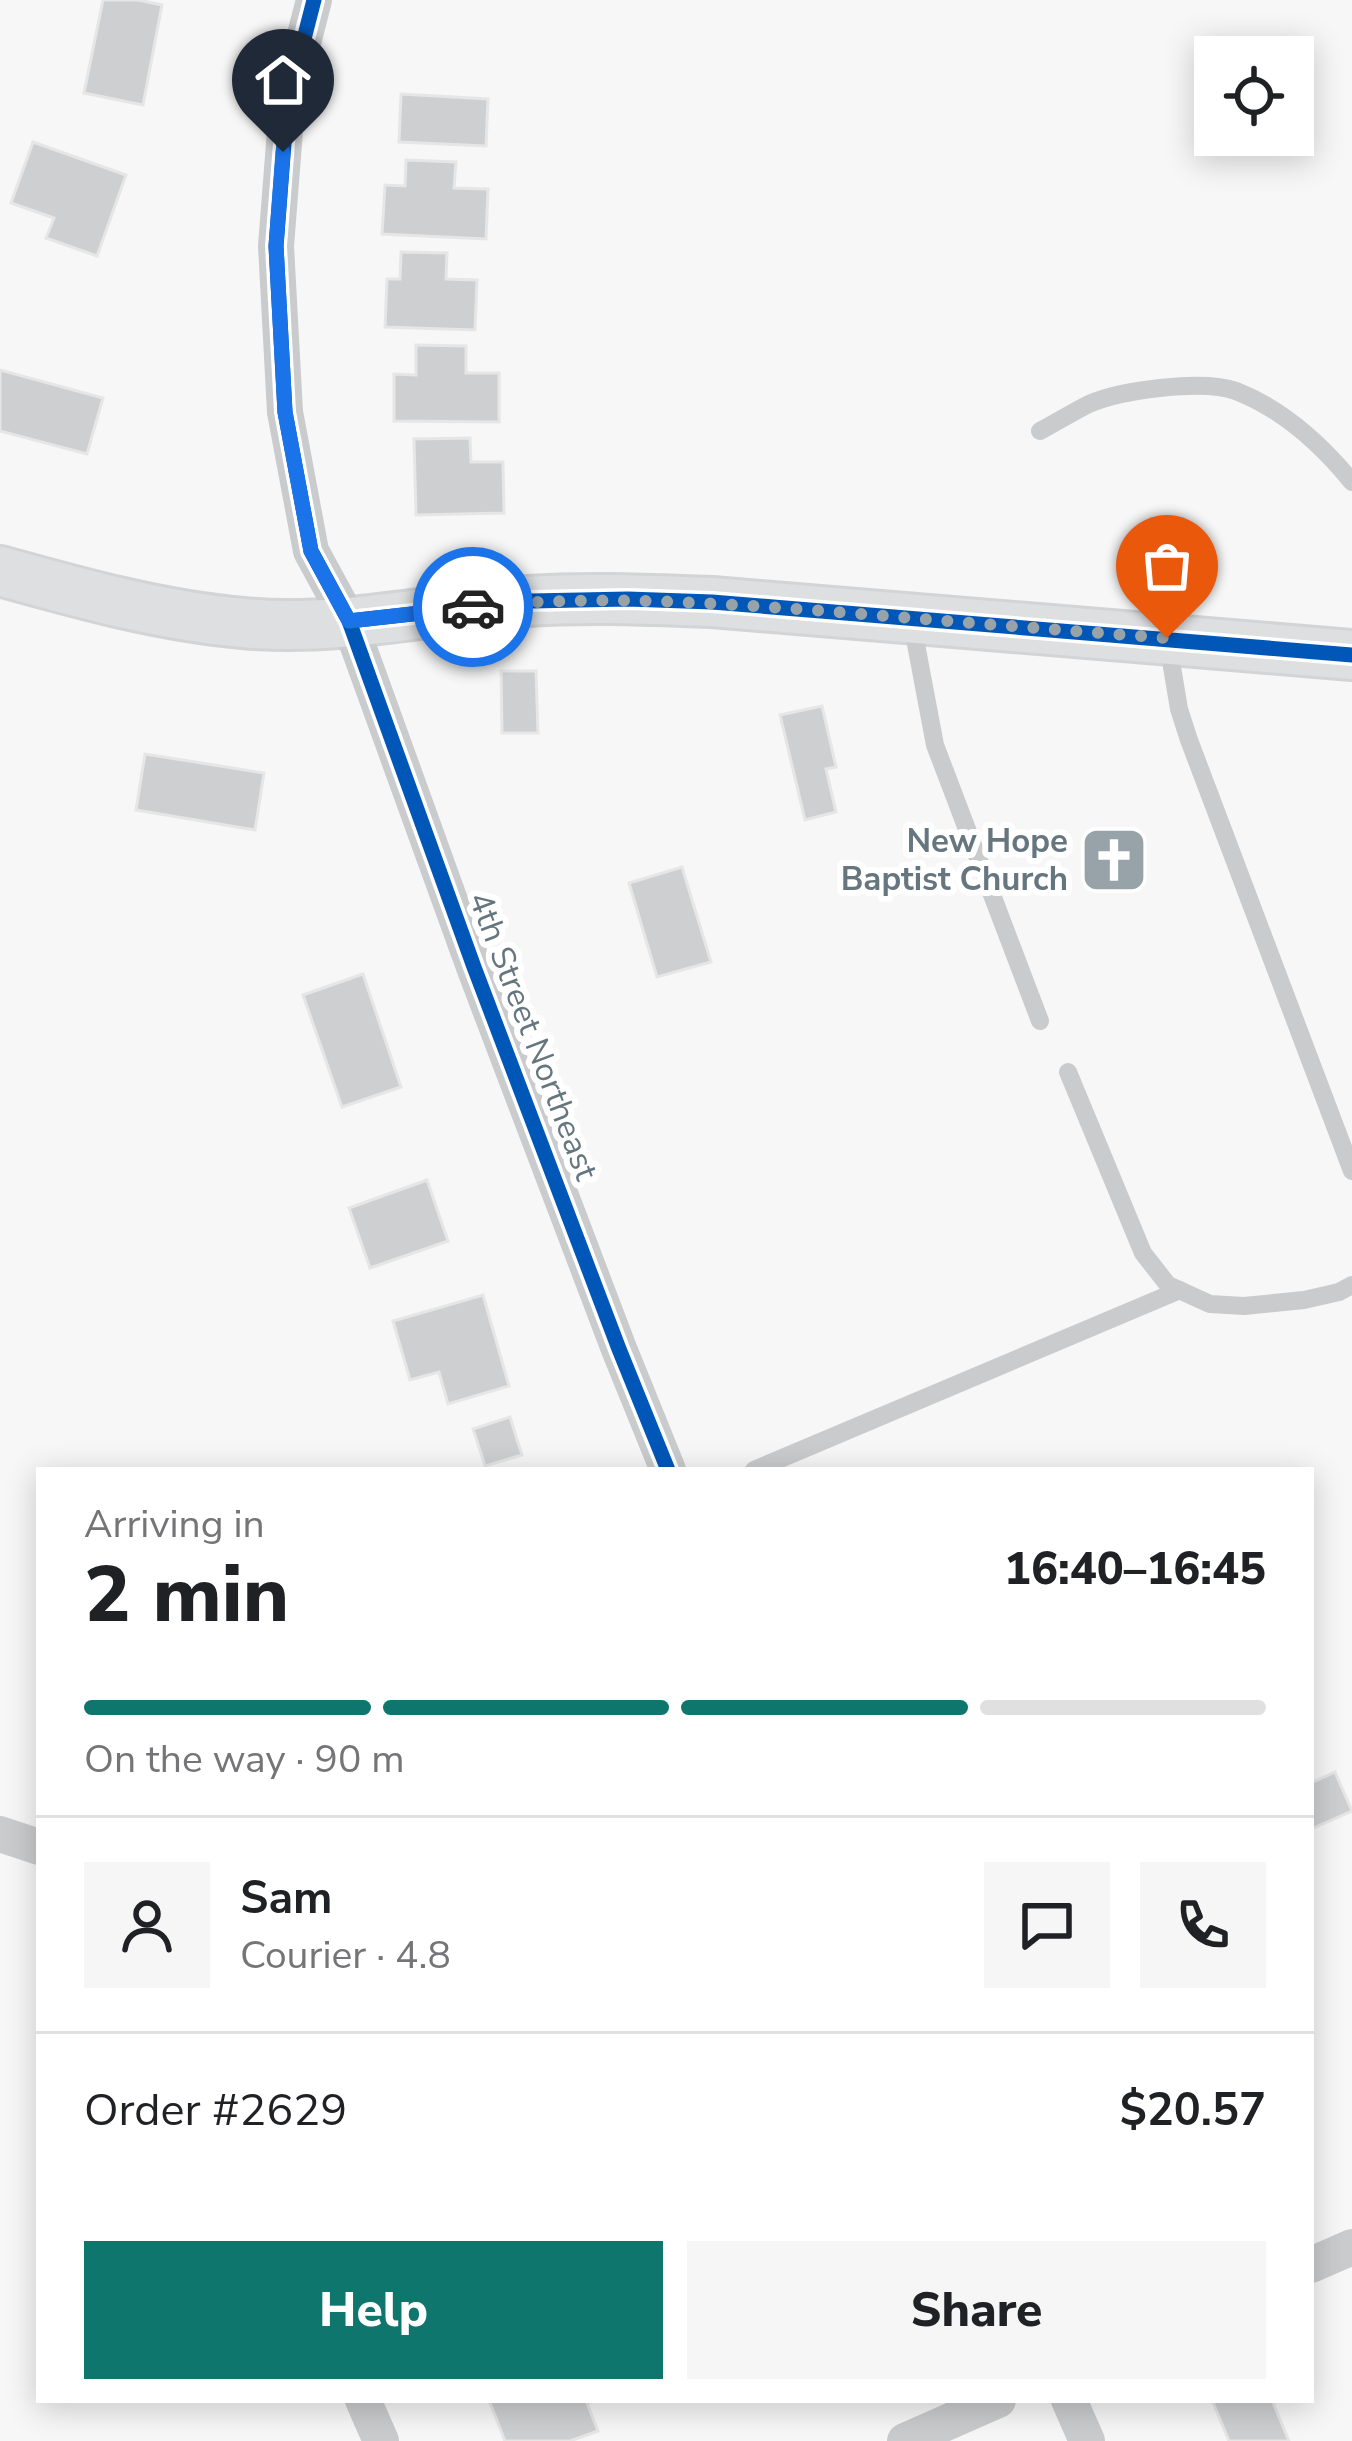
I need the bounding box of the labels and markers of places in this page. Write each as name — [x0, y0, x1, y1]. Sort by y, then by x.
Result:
pin — [232, 29, 334, 152]
pin — [1116, 515, 1218, 638]
place label: New Hope Baptist Church — [841, 819, 1068, 902]
church icon: New Hope Baptist Church — [1079, 825, 1149, 895]

